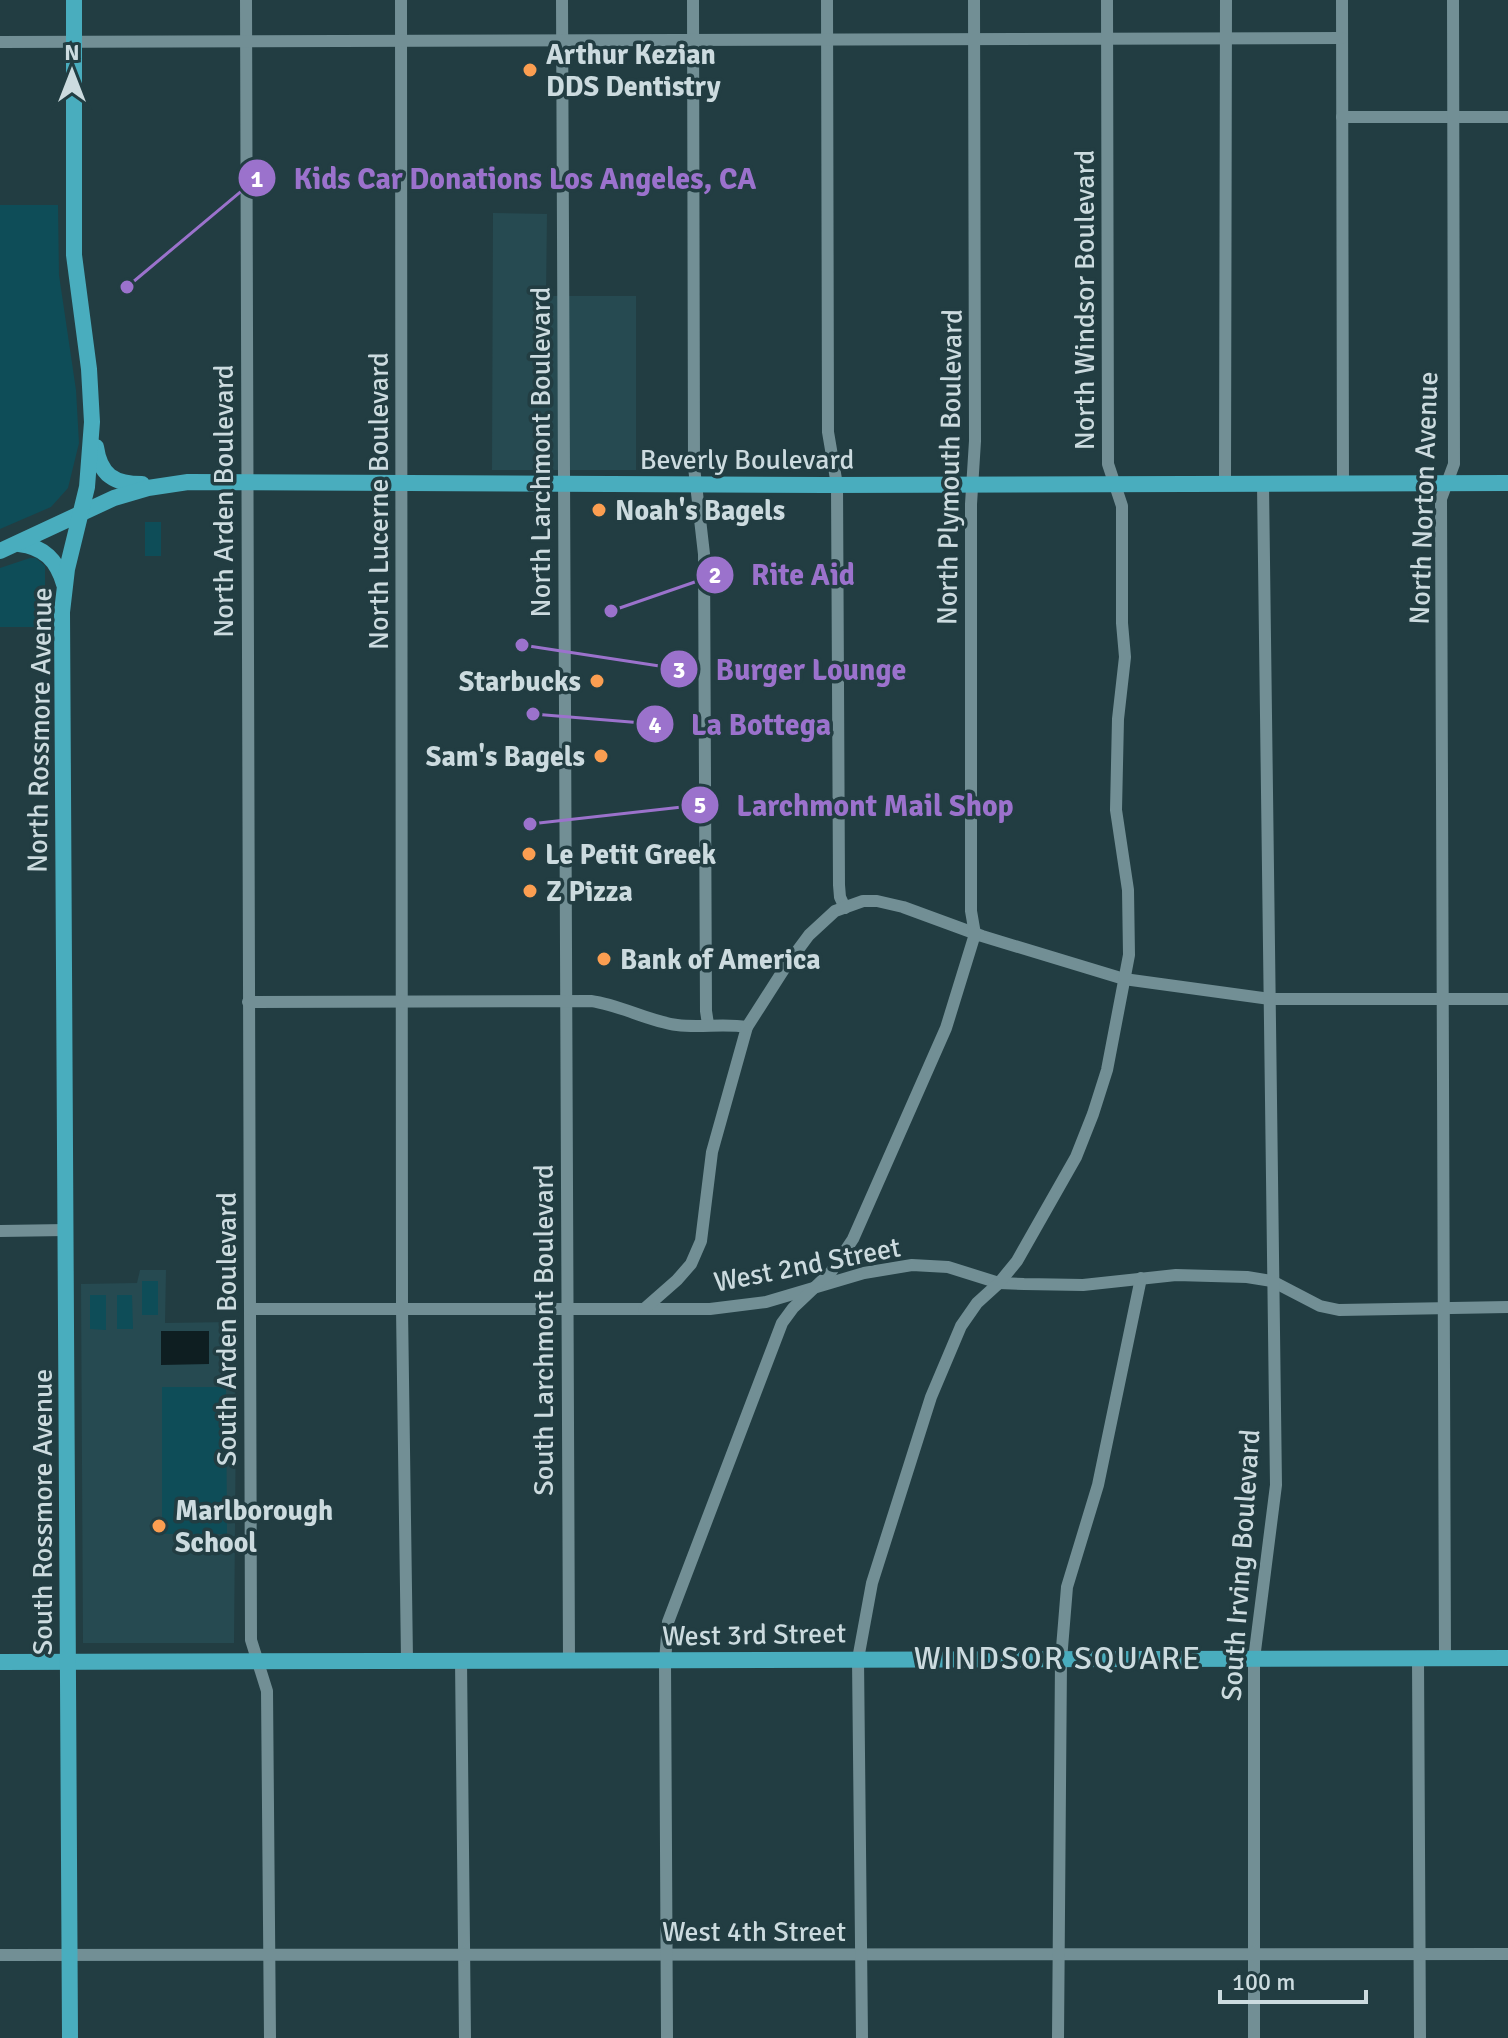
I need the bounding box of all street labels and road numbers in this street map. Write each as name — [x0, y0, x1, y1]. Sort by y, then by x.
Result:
street label: North Windsor Boulevard — [1068, 150, 1102, 450]
street label: North Larchmont Boulevard — [524, 287, 558, 617]
street label: North Plymouth Boulevard — [930, 309, 970, 625]
street label: North Lucerne Boulevard — [362, 352, 396, 650]
street label: North Arden Boulevard — [207, 364, 241, 638]
street label: North Norton Avenue — [1403, 371, 1445, 625]
street label: Beverly Boulevard — [640, 443, 854, 477]
street label: North Rossmore Avenue — [21, 587, 59, 873]
street label: South Larchmont Boulevard — [527, 1164, 561, 1496]
street label: South Arden Boulevard — [210, 1192, 244, 1466]
street label: West 2nd Street — [711, 1230, 904, 1300]
street label: South Rossmore Avenue — [26, 1369, 60, 1655]
street label: South Irving Boulevard — [1215, 1428, 1267, 1702]
street label: West 3rd Street — [662, 1616, 847, 1654]
street label: West 4th Street — [662, 1915, 846, 1949]

